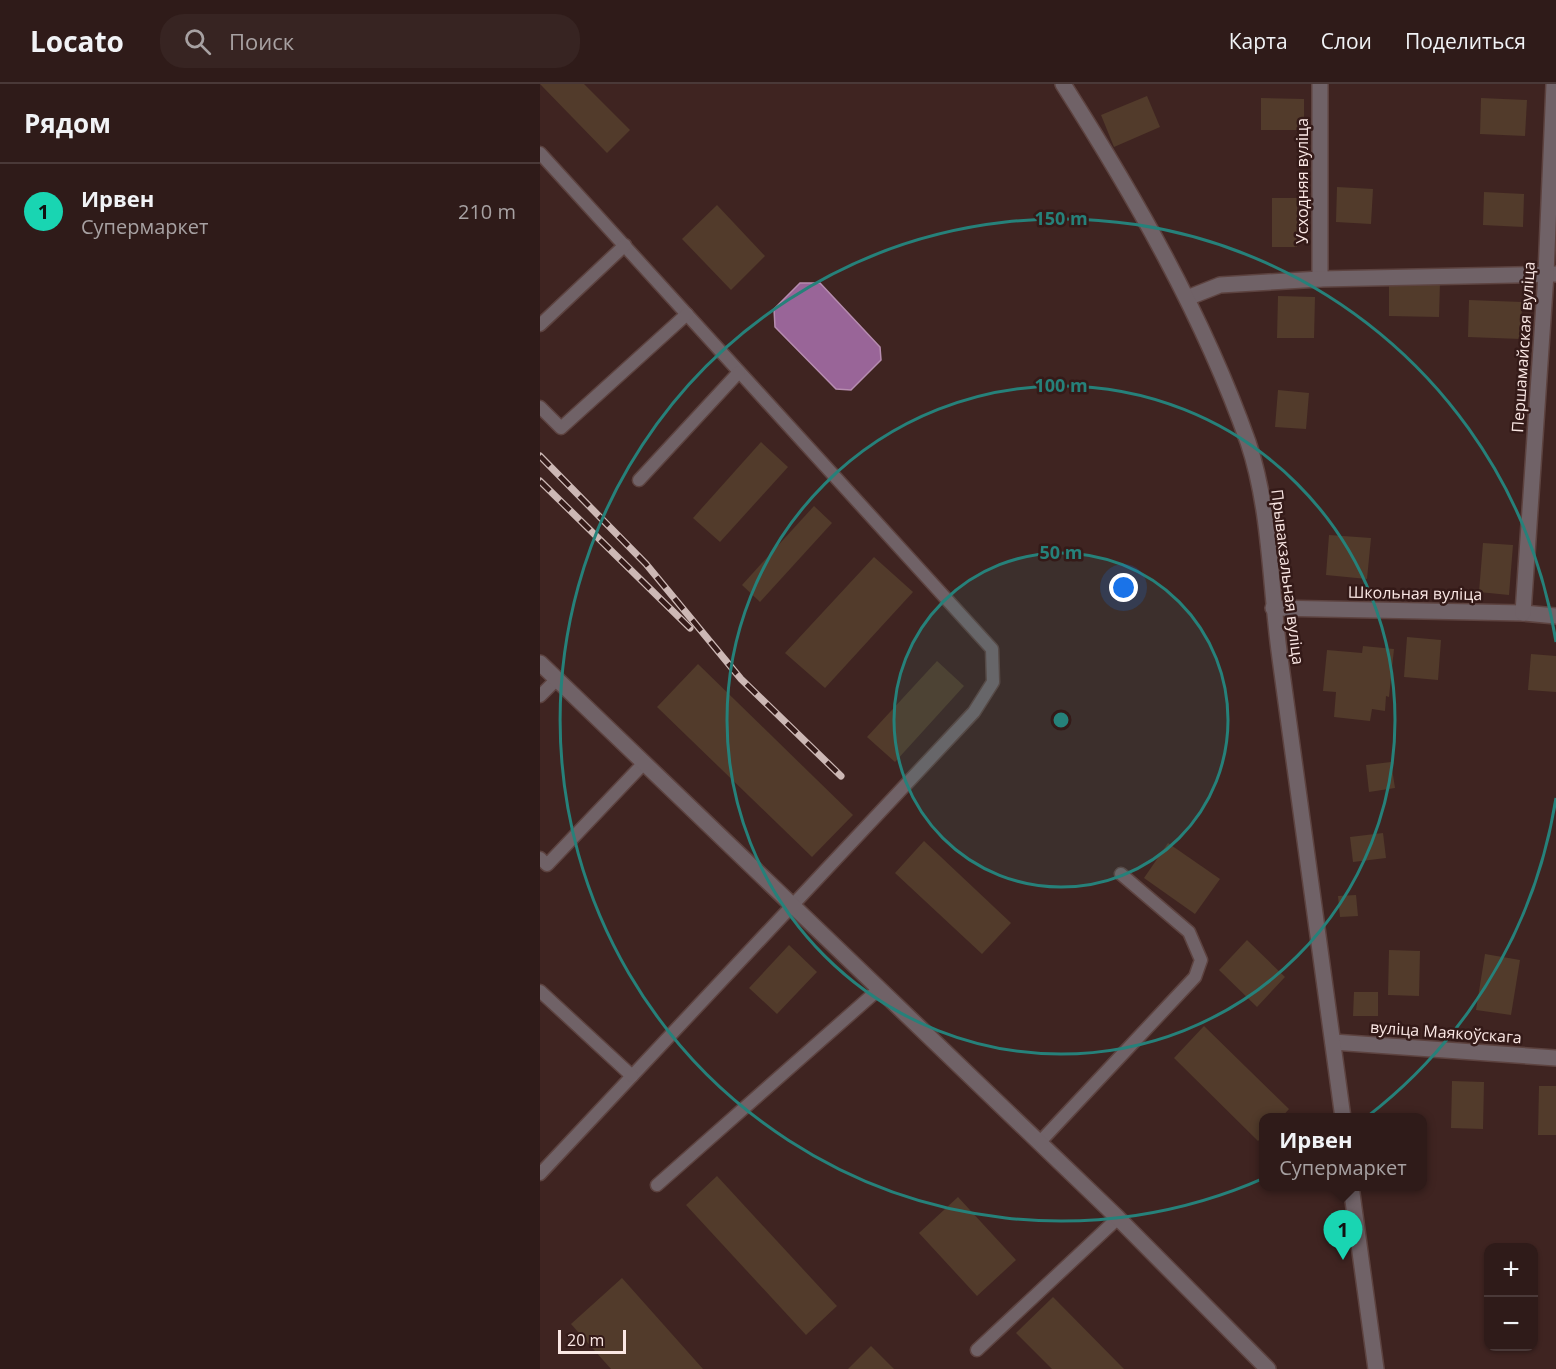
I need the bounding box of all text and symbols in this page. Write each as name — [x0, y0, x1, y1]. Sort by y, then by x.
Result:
search box — [160, 14, 580, 68]
text: Locato — [30, 22, 124, 60]
icon: search — [181, 25, 214, 58]
text: Поиск — [229, 26, 294, 56]
text: Карта — [1229, 27, 1288, 55]
text: Слои — [1321, 27, 1372, 55]
text: Поделиться — [1405, 27, 1526, 55]
text: Рядом — [24, 105, 111, 141]
street label: Усходняя вуліца — [1291, 118, 1313, 244]
text: Ирвен — [81, 183, 154, 213]
text: 1 — [38, 198, 49, 225]
text: 210 m — [458, 198, 516, 225]
text: 150 m — [1034, 206, 1088, 230]
text: Супермаркет — [81, 213, 208, 240]
street label: Першамайская вуліца — [1506, 261, 1540, 433]
text: 100 m — [1034, 373, 1088, 397]
street label: Прывакзальная вуліца — [1266, 488, 1310, 666]
text: 50 m — [1040, 540, 1082, 564]
your location — [1109, 573, 1138, 602]
street label: Школьная вуліца — [1348, 581, 1482, 605]
centre of rings — [1051, 710, 1071, 730]
street label: вуліца Маякоўскага — [1369, 1016, 1523, 1048]
popup — [1259, 1113, 1427, 1191]
text: Ирвен — [1279, 1124, 1353, 1154]
text: Супермаркет — [1279, 1154, 1407, 1181]
pin: 1 — [1324, 1210, 1362, 1260]
map controls — [1484, 1243, 1538, 1351]
button: + — [1484, 1243, 1538, 1297]
button: − — [1484, 1297, 1538, 1351]
scale bar — [558, 1327, 626, 1354]
text: 20 m — [567, 1329, 604, 1351]

